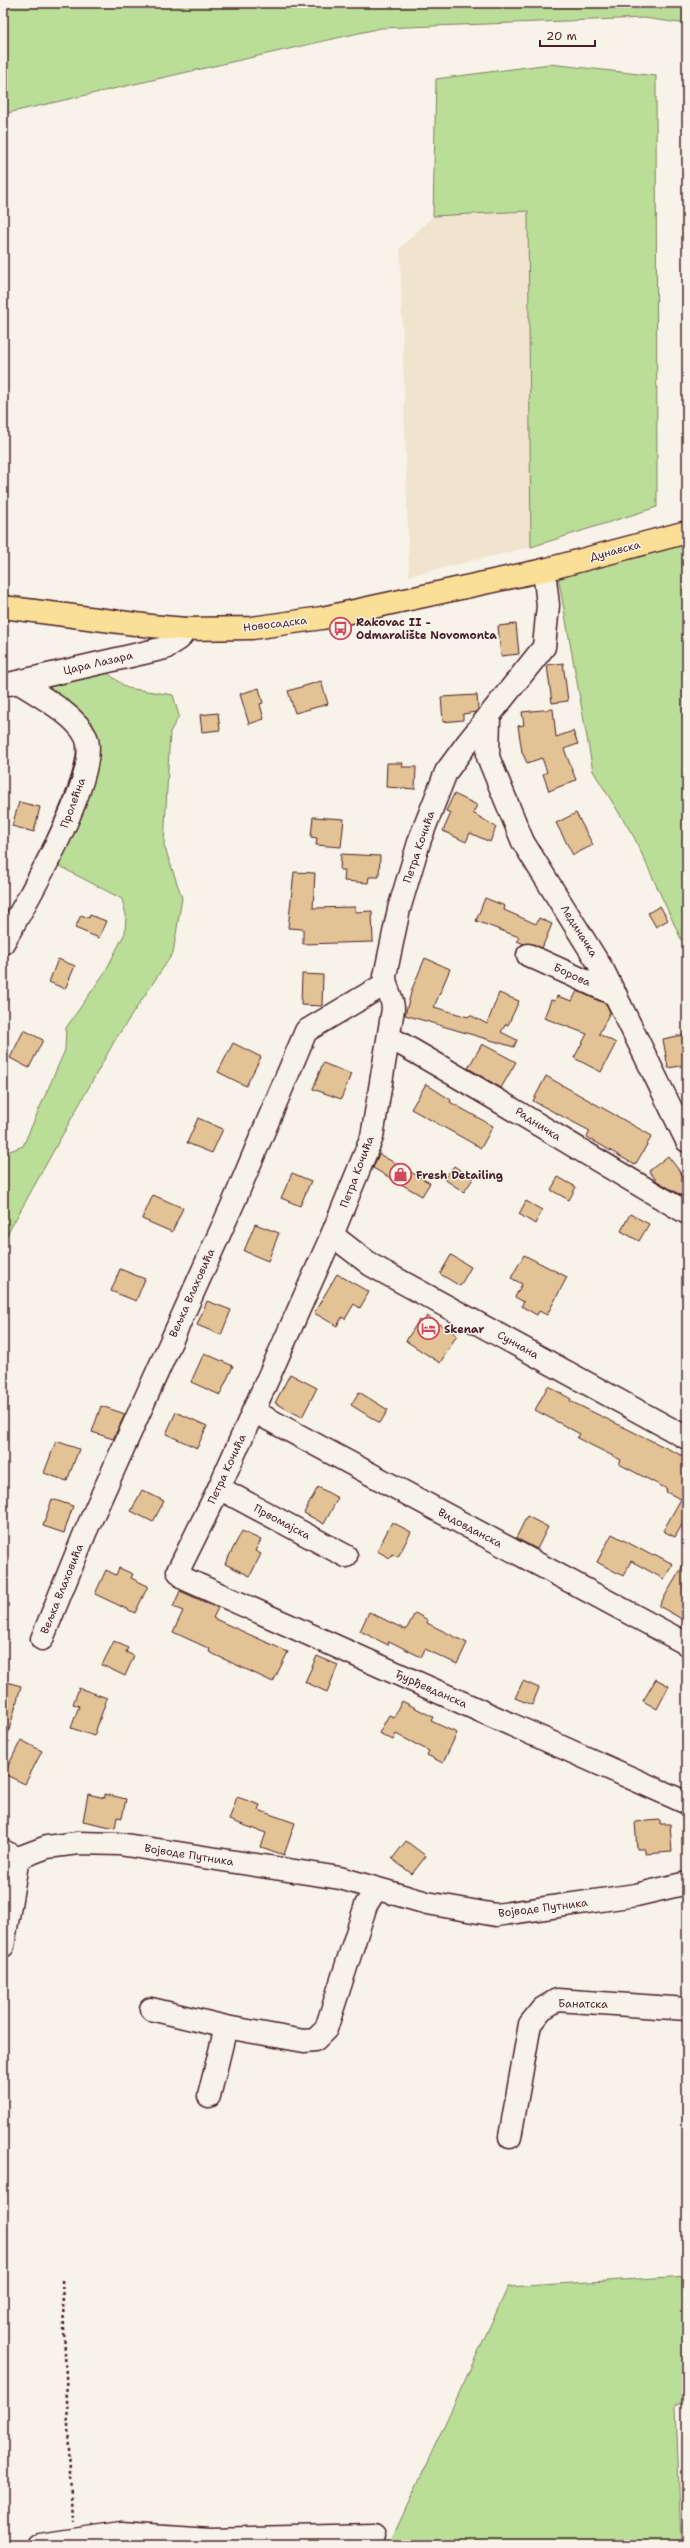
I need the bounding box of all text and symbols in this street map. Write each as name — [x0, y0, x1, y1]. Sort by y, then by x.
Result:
scale bar — [540, 22, 595, 48]
text: 20 m — [546, 28, 577, 44]
street label: Дунавска — [588, 537, 642, 565]
street label: Новосадска — [242, 613, 308, 635]
bus stop icon: Rakovac II - Odmaralište Novomonta — [327, 615, 353, 641]
place label: Rakovac II - Odmaralište Novomonta — [356, 615, 497, 643]
street label: Цара Лазара — [62, 648, 134, 678]
street label: Пролећна — [57, 776, 89, 830]
street label: Петра Кочића — [400, 809, 438, 885]
street label: Лединачка — [557, 902, 601, 960]
street label: Борова — [551, 960, 593, 990]
street label: Радничка — [512, 1104, 564, 1144]
street label: Петра Кочића — [336, 1134, 378, 1210]
shop icon: Fresh Detailing — [387, 1162, 413, 1188]
place label: Fresh Detailing — [416, 1168, 503, 1183]
street label: Вељка Влаховића — [166, 1246, 218, 1340]
hotel icon: Skenar — [416, 1316, 442, 1342]
place label: Skenar — [444, 1322, 484, 1337]
street label: Сунчана — [495, 1327, 542, 1363]
street label: Петра Кочића — [204, 1431, 250, 1506]
street label: Првомајска — [251, 1501, 313, 1543]
street label: Видовданска — [435, 1505, 505, 1551]
street label: Вељка Влаховића — [37, 1542, 87, 1636]
street label: Ђурђевданска — [393, 1666, 470, 1712]
street label: Војводе Путника — [143, 1841, 235, 1869]
street label: Војводе Путника — [497, 1895, 589, 1921]
street label: Банатска — [558, 1996, 608, 2012]

